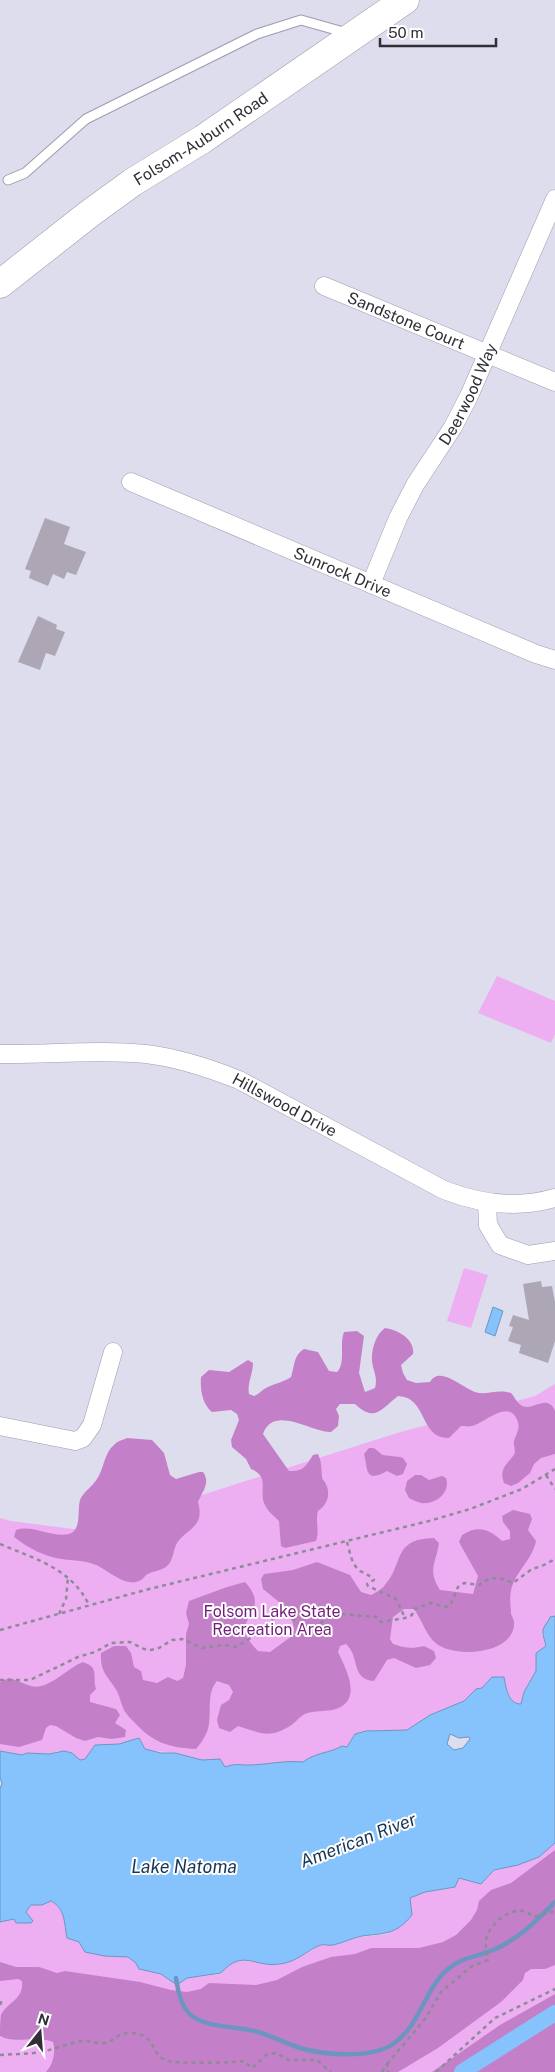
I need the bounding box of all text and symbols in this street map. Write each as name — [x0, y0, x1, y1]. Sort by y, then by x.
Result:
scale bar — [380, 15, 496, 47]
text: 50 m — [388, 24, 423, 41]
street label: Folsom-Auburn Road — [130, 88, 271, 189]
street label: Sandstone Court — [345, 287, 468, 353]
street label: Deerwood Way — [434, 340, 501, 448]
street label: Sunrock Drive — [291, 543, 394, 601]
street label: Hillswood Drive — [229, 1069, 340, 1140]
park label: Folsom Lake State Recreation Area — [203, 1602, 341, 1639]
water label: American River — [297, 1808, 419, 1872]
water label: Lake Natoma — [131, 1856, 237, 1877]
north arrow — [15, 2007, 65, 2057]
text: N — [36, 2010, 51, 2029]

